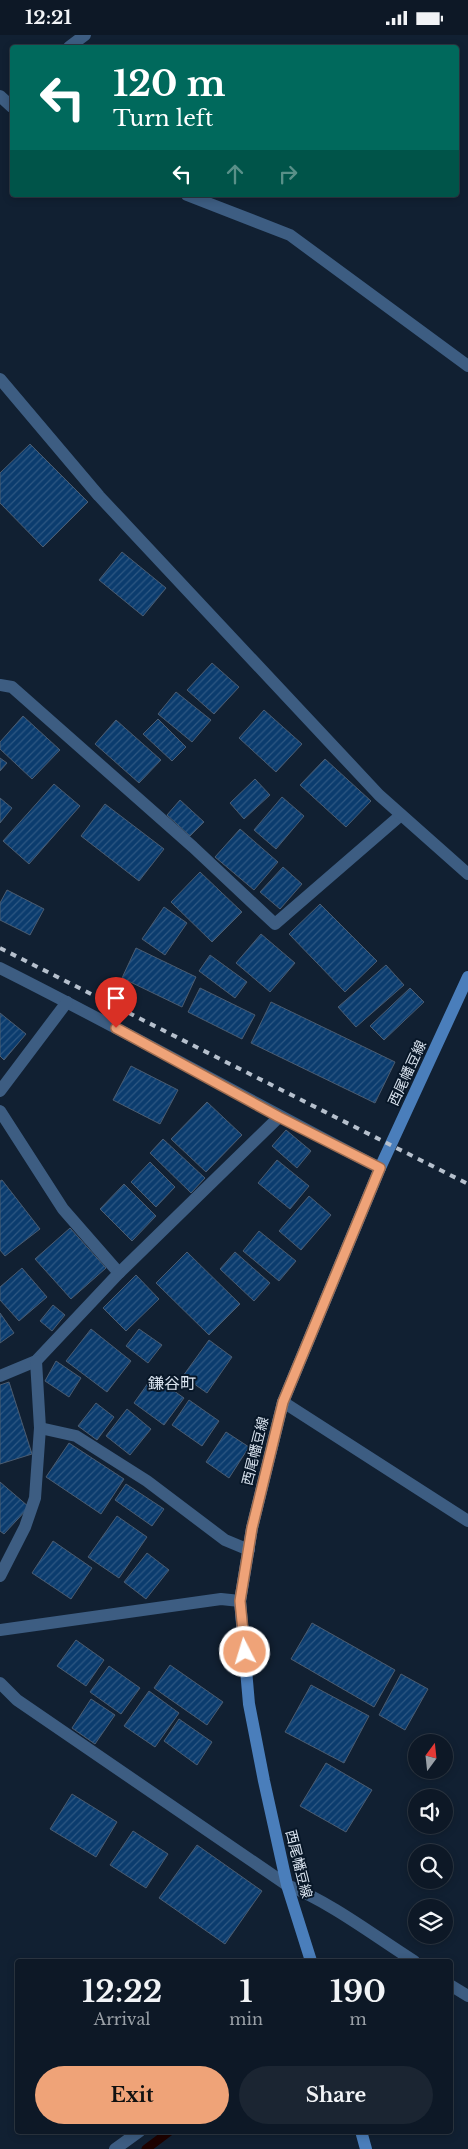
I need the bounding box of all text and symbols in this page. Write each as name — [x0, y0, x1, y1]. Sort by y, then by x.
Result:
text: 12:21 — [25, 6, 72, 29]
text: 120 m — [113, 62, 226, 105]
icon: left — [30, 65, 95, 130]
text: Turn left — [113, 105, 213, 132]
icon: left — [168, 160, 196, 188]
icon: ahead — [221, 160, 249, 188]
icon: right — [274, 160, 302, 188]
pin — [95, 977, 137, 1028]
icon: arrive — [102, 984, 130, 1012]
street label: 西尾幡豆線 — [384, 1037, 430, 1109]
district label: 鎌谷町 — [148, 1373, 196, 1393]
street label: 西尾幡豆線 — [238, 1415, 272, 1487]
position arrow — [218, 1625, 270, 1677]
north arrow — [408, 1734, 452, 1779]
map controls — [408, 1734, 453, 1944]
button: sound — [408, 1789, 453, 1834]
street label: 西尾幡豆線 — [282, 1828, 316, 1900]
button: search — [408, 1844, 453, 1889]
button: layers — [408, 1899, 453, 1944]
text: 12:22 — [82, 1973, 162, 2010]
text: 1 — [240, 1973, 253, 2010]
text: 190 — [330, 1973, 386, 2010]
text: Arrival — [94, 2009, 150, 2029]
text: min — [229, 2009, 263, 2029]
text: m — [349, 2009, 367, 2029]
button: Exit — [35, 2066, 229, 2124]
button: Share — [239, 2066, 433, 2124]

